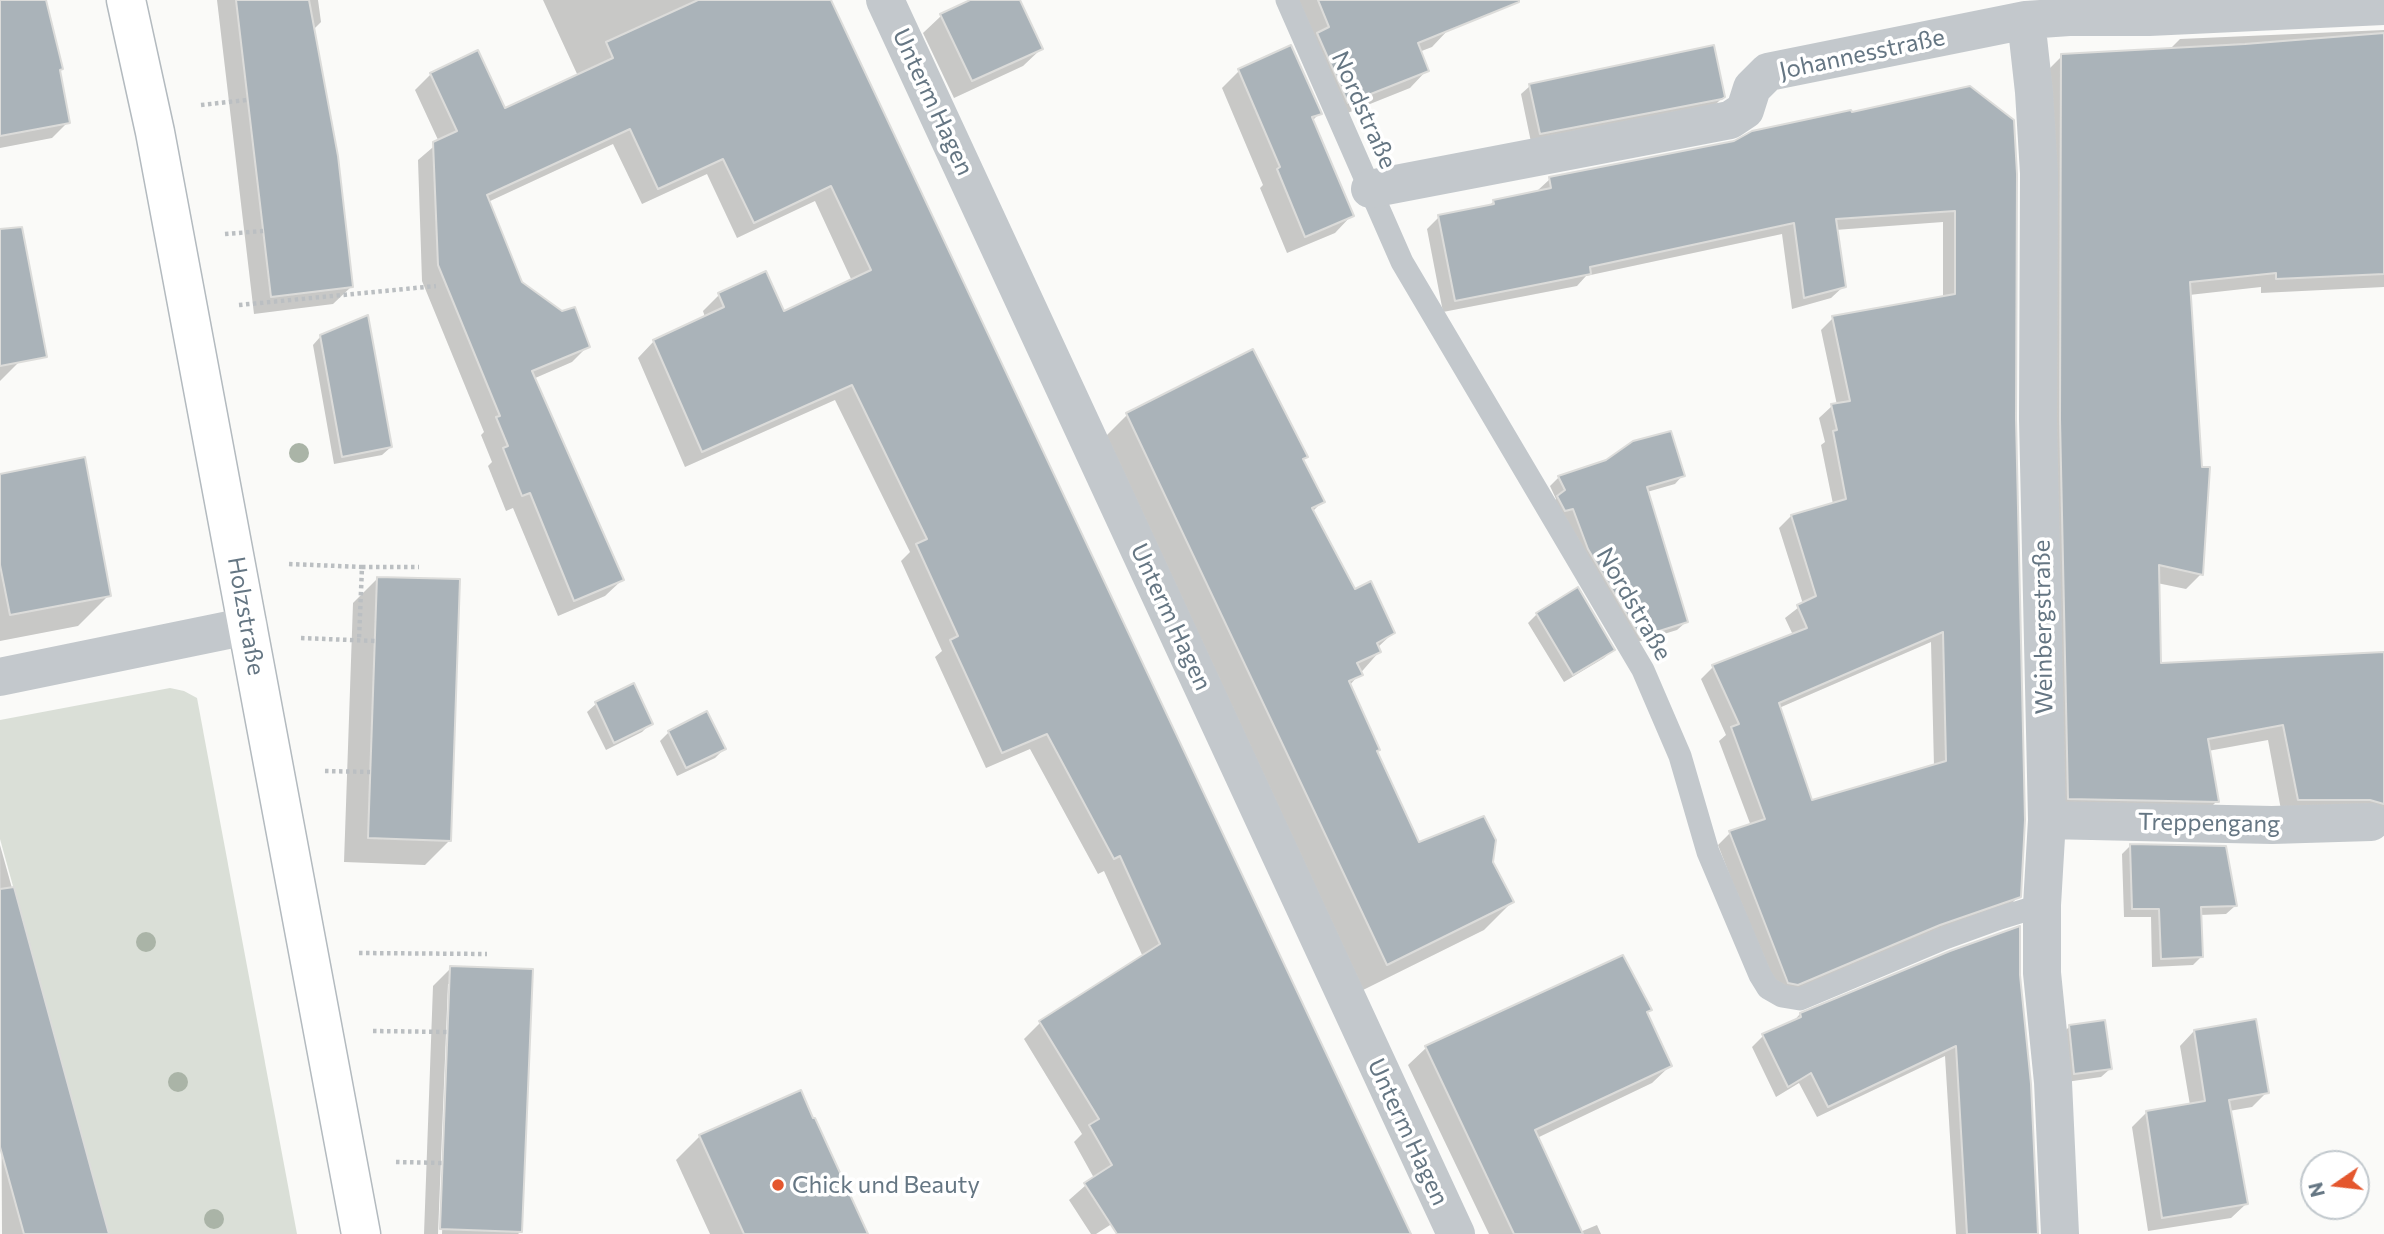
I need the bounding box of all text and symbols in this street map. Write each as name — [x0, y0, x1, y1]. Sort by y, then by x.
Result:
street label: Johannesstraße — [1777, 22, 1947, 86]
street label: Unterm Hagen — [886, 24, 980, 180]
street label: Nordstraße — [1325, 47, 1403, 173]
street label: Unterm Hagen — [1124, 539, 1218, 695]
street label: Weinbergstraße — [2027, 539, 2059, 715]
street label: Nordstraße — [1590, 543, 1678, 665]
street label: Holzstraße — [221, 554, 271, 678]
street label: Treppengang — [2138, 807, 2280, 839]
street label: Unterm Hagen — [1361, 1054, 1455, 1210]
north arrow — [2300, 1150, 2370, 1220]
place label: Chick und Beauty — [792, 1171, 980, 1199]
marker: Chick und Beauty — [770, 1177, 786, 1193]
text: N — [2303, 1180, 2329, 1199]

